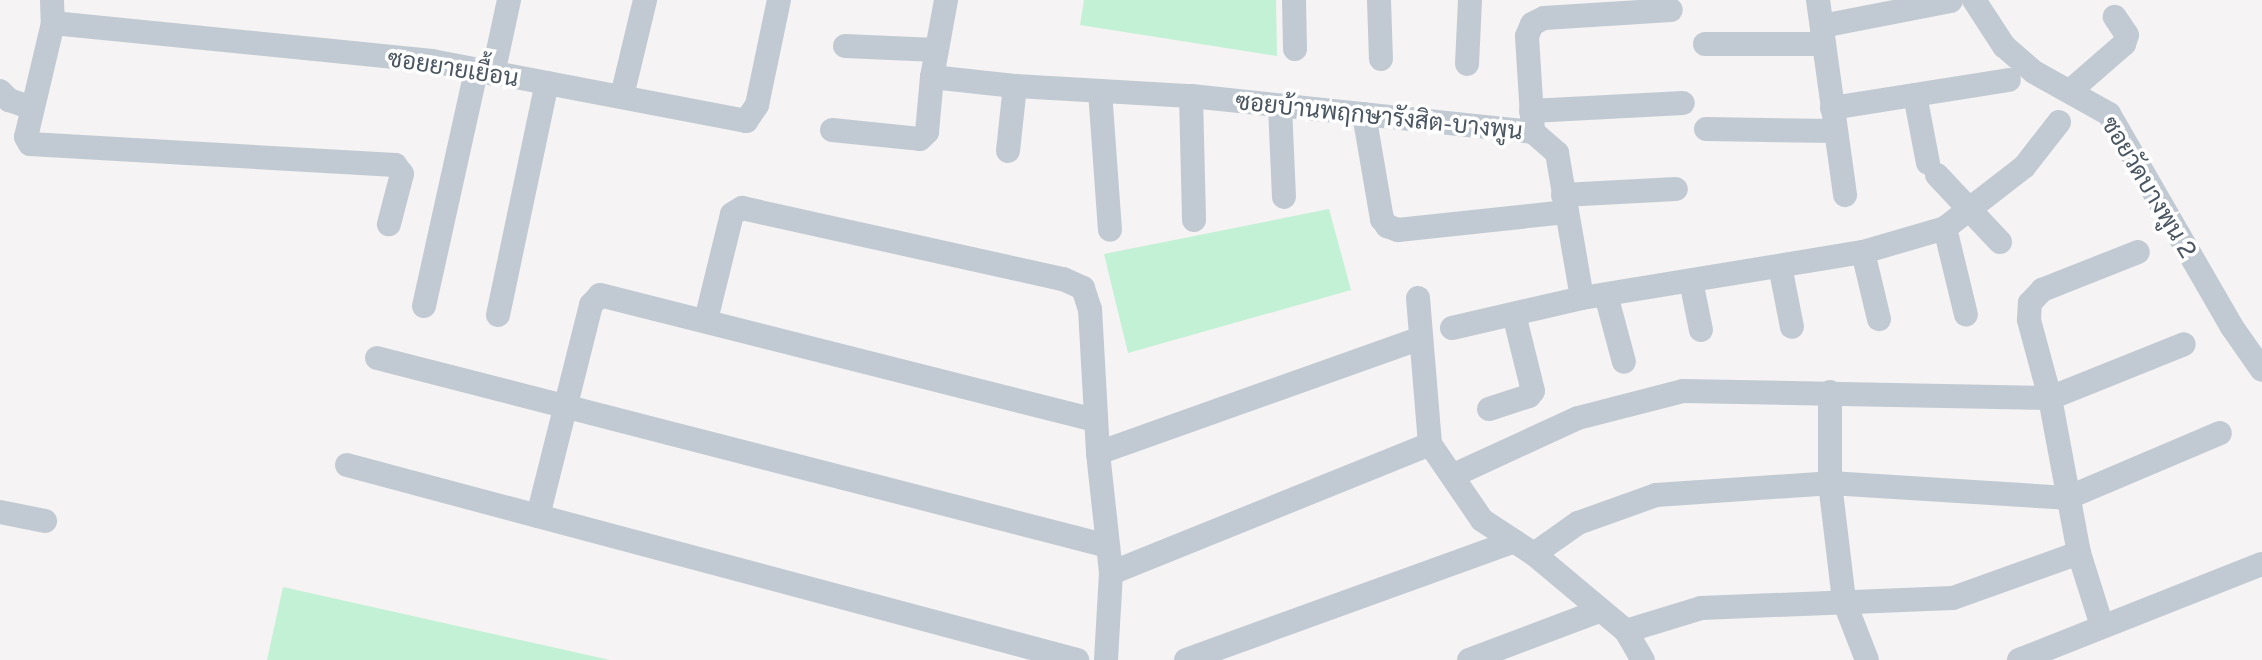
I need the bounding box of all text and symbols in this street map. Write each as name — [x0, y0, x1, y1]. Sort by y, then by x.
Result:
street label: ซอยยายเยื้อน — [385, 43, 521, 93]
street label: ซอยบ้านพฤกษารังสิต-บางพูน — [1234, 87, 1524, 145]
street label: ซอยวัดบางพูน 2 — [2096, 111, 2202, 263]

